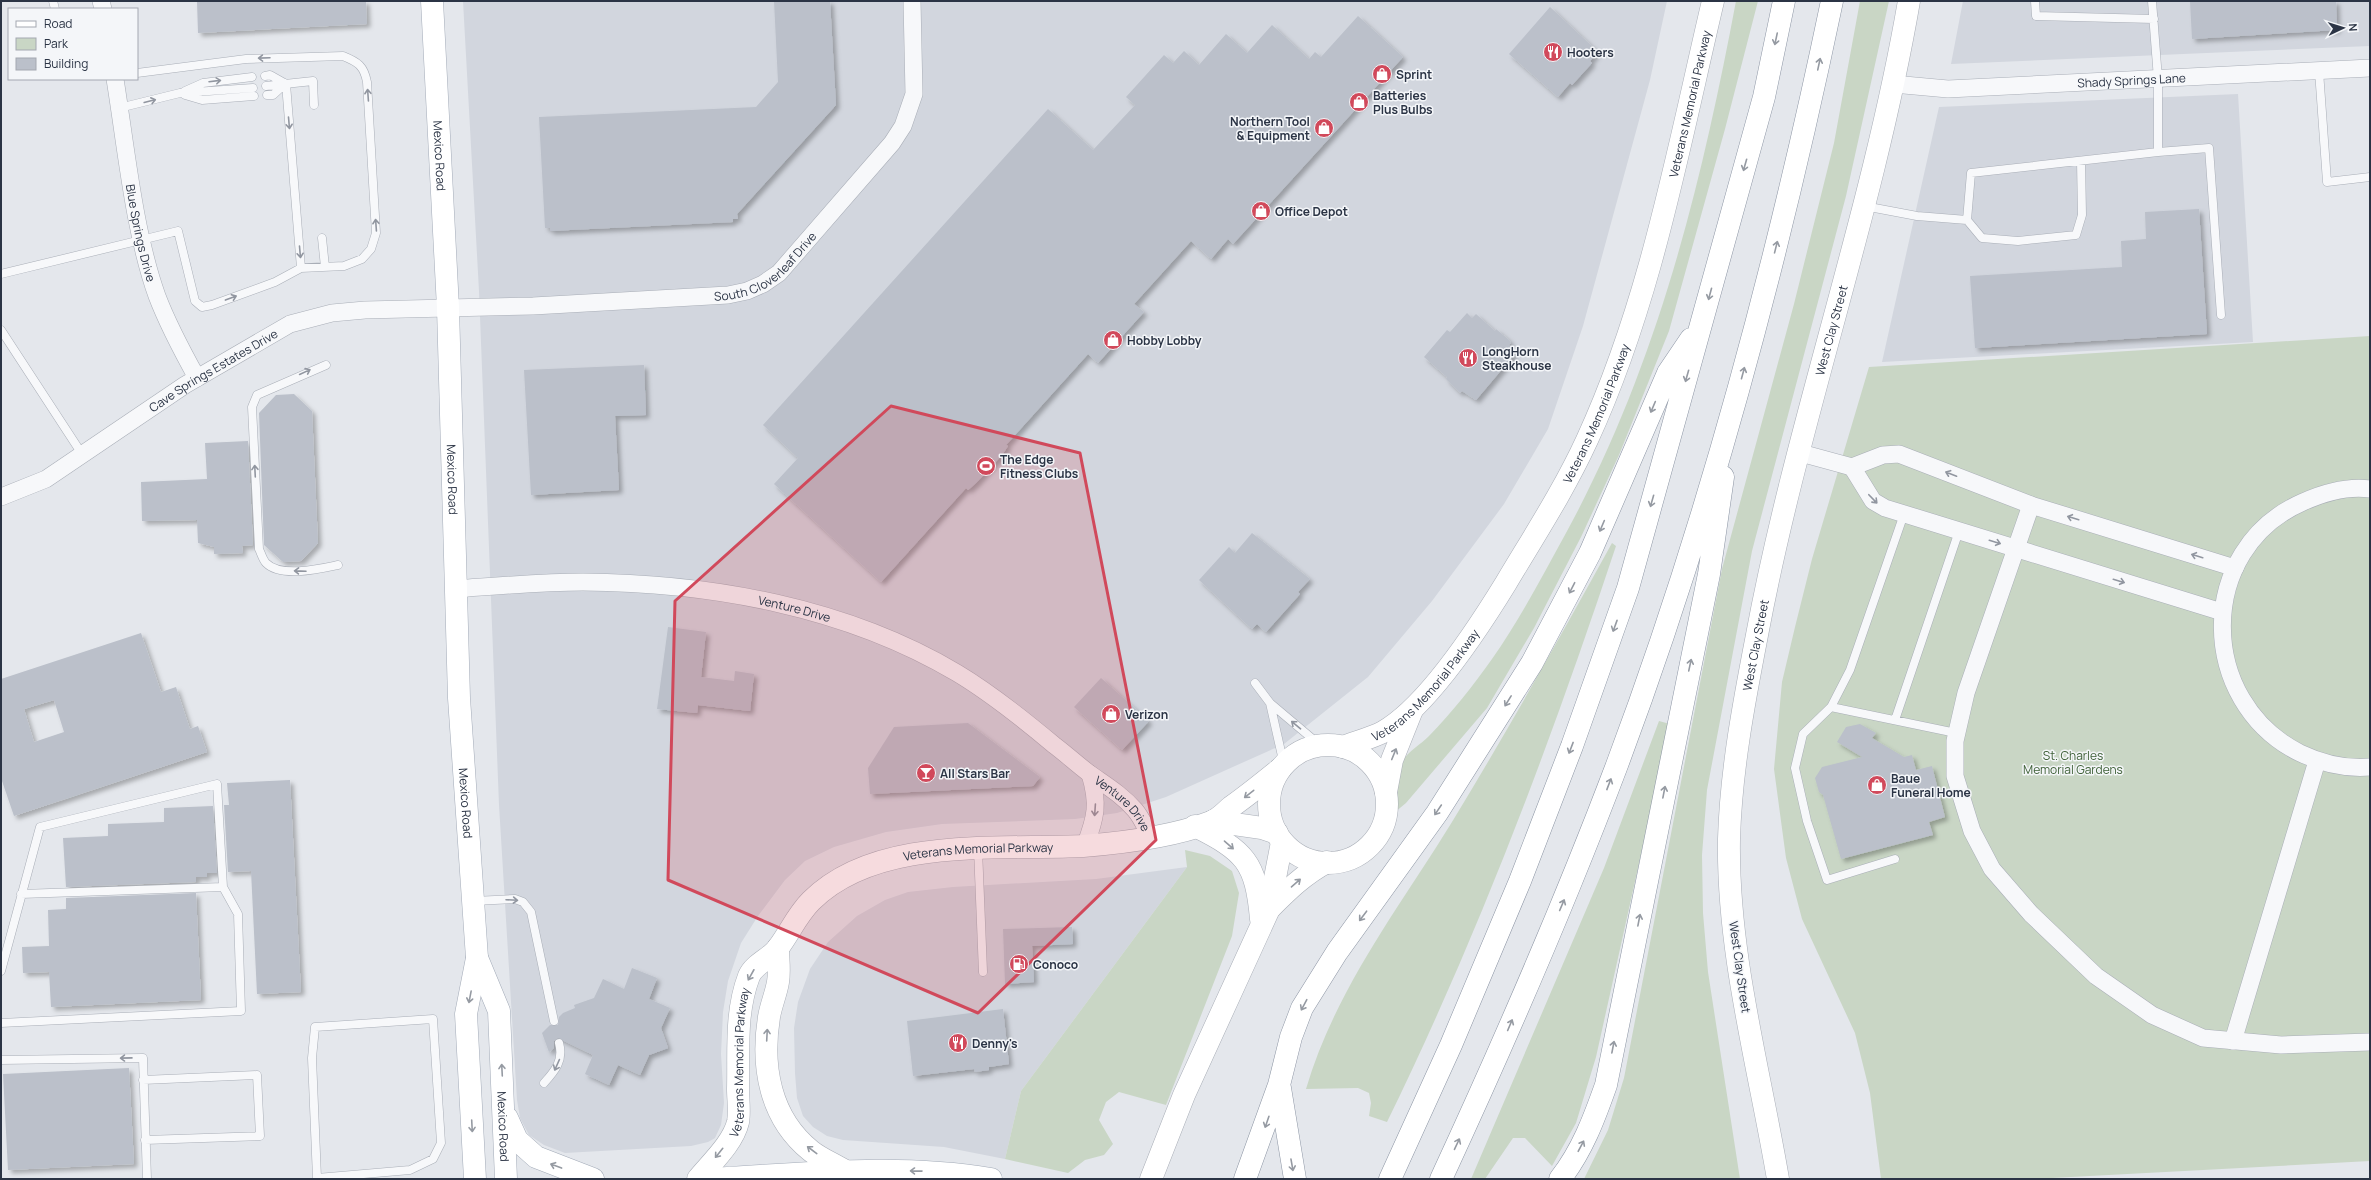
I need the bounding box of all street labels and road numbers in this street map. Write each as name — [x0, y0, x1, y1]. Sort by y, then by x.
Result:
street label: Veterans Memorial Parkway — [1664, 28, 1715, 179]
street label: Shady Springs Lane — [2077, 69, 2186, 91]
street label: Mexico Road — [430, 120, 450, 191]
street label: Blue Springs Drive — [122, 183, 160, 284]
street label: South Cloverleaf Drive — [714, 228, 820, 304]
street label: West Clay Street — [1811, 283, 1851, 377]
street label: Cave Springs Estates Drive — [145, 325, 281, 416]
street label: Veterans Memorial Parkway — [1558, 341, 1633, 486]
street label: Mexico Road — [443, 444, 462, 515]
street label: Venture Drive — [757, 591, 833, 626]
street label: West Clay Street — [1738, 598, 1772, 692]
street label: Veterans Memorial Parkway — [1369, 625, 1483, 745]
street label: Mexico Road — [455, 767, 477, 839]
street label: Venture Drive — [1091, 771, 1155, 834]
street label: Veterans Memorial Parkway — [902, 838, 1054, 864]
street label: West Clay Street — [1725, 920, 1755, 1014]
street label: Veterans Memorial Parkway — [725, 985, 754, 1140]
street label: Mexico Road — [494, 1091, 514, 1162]

